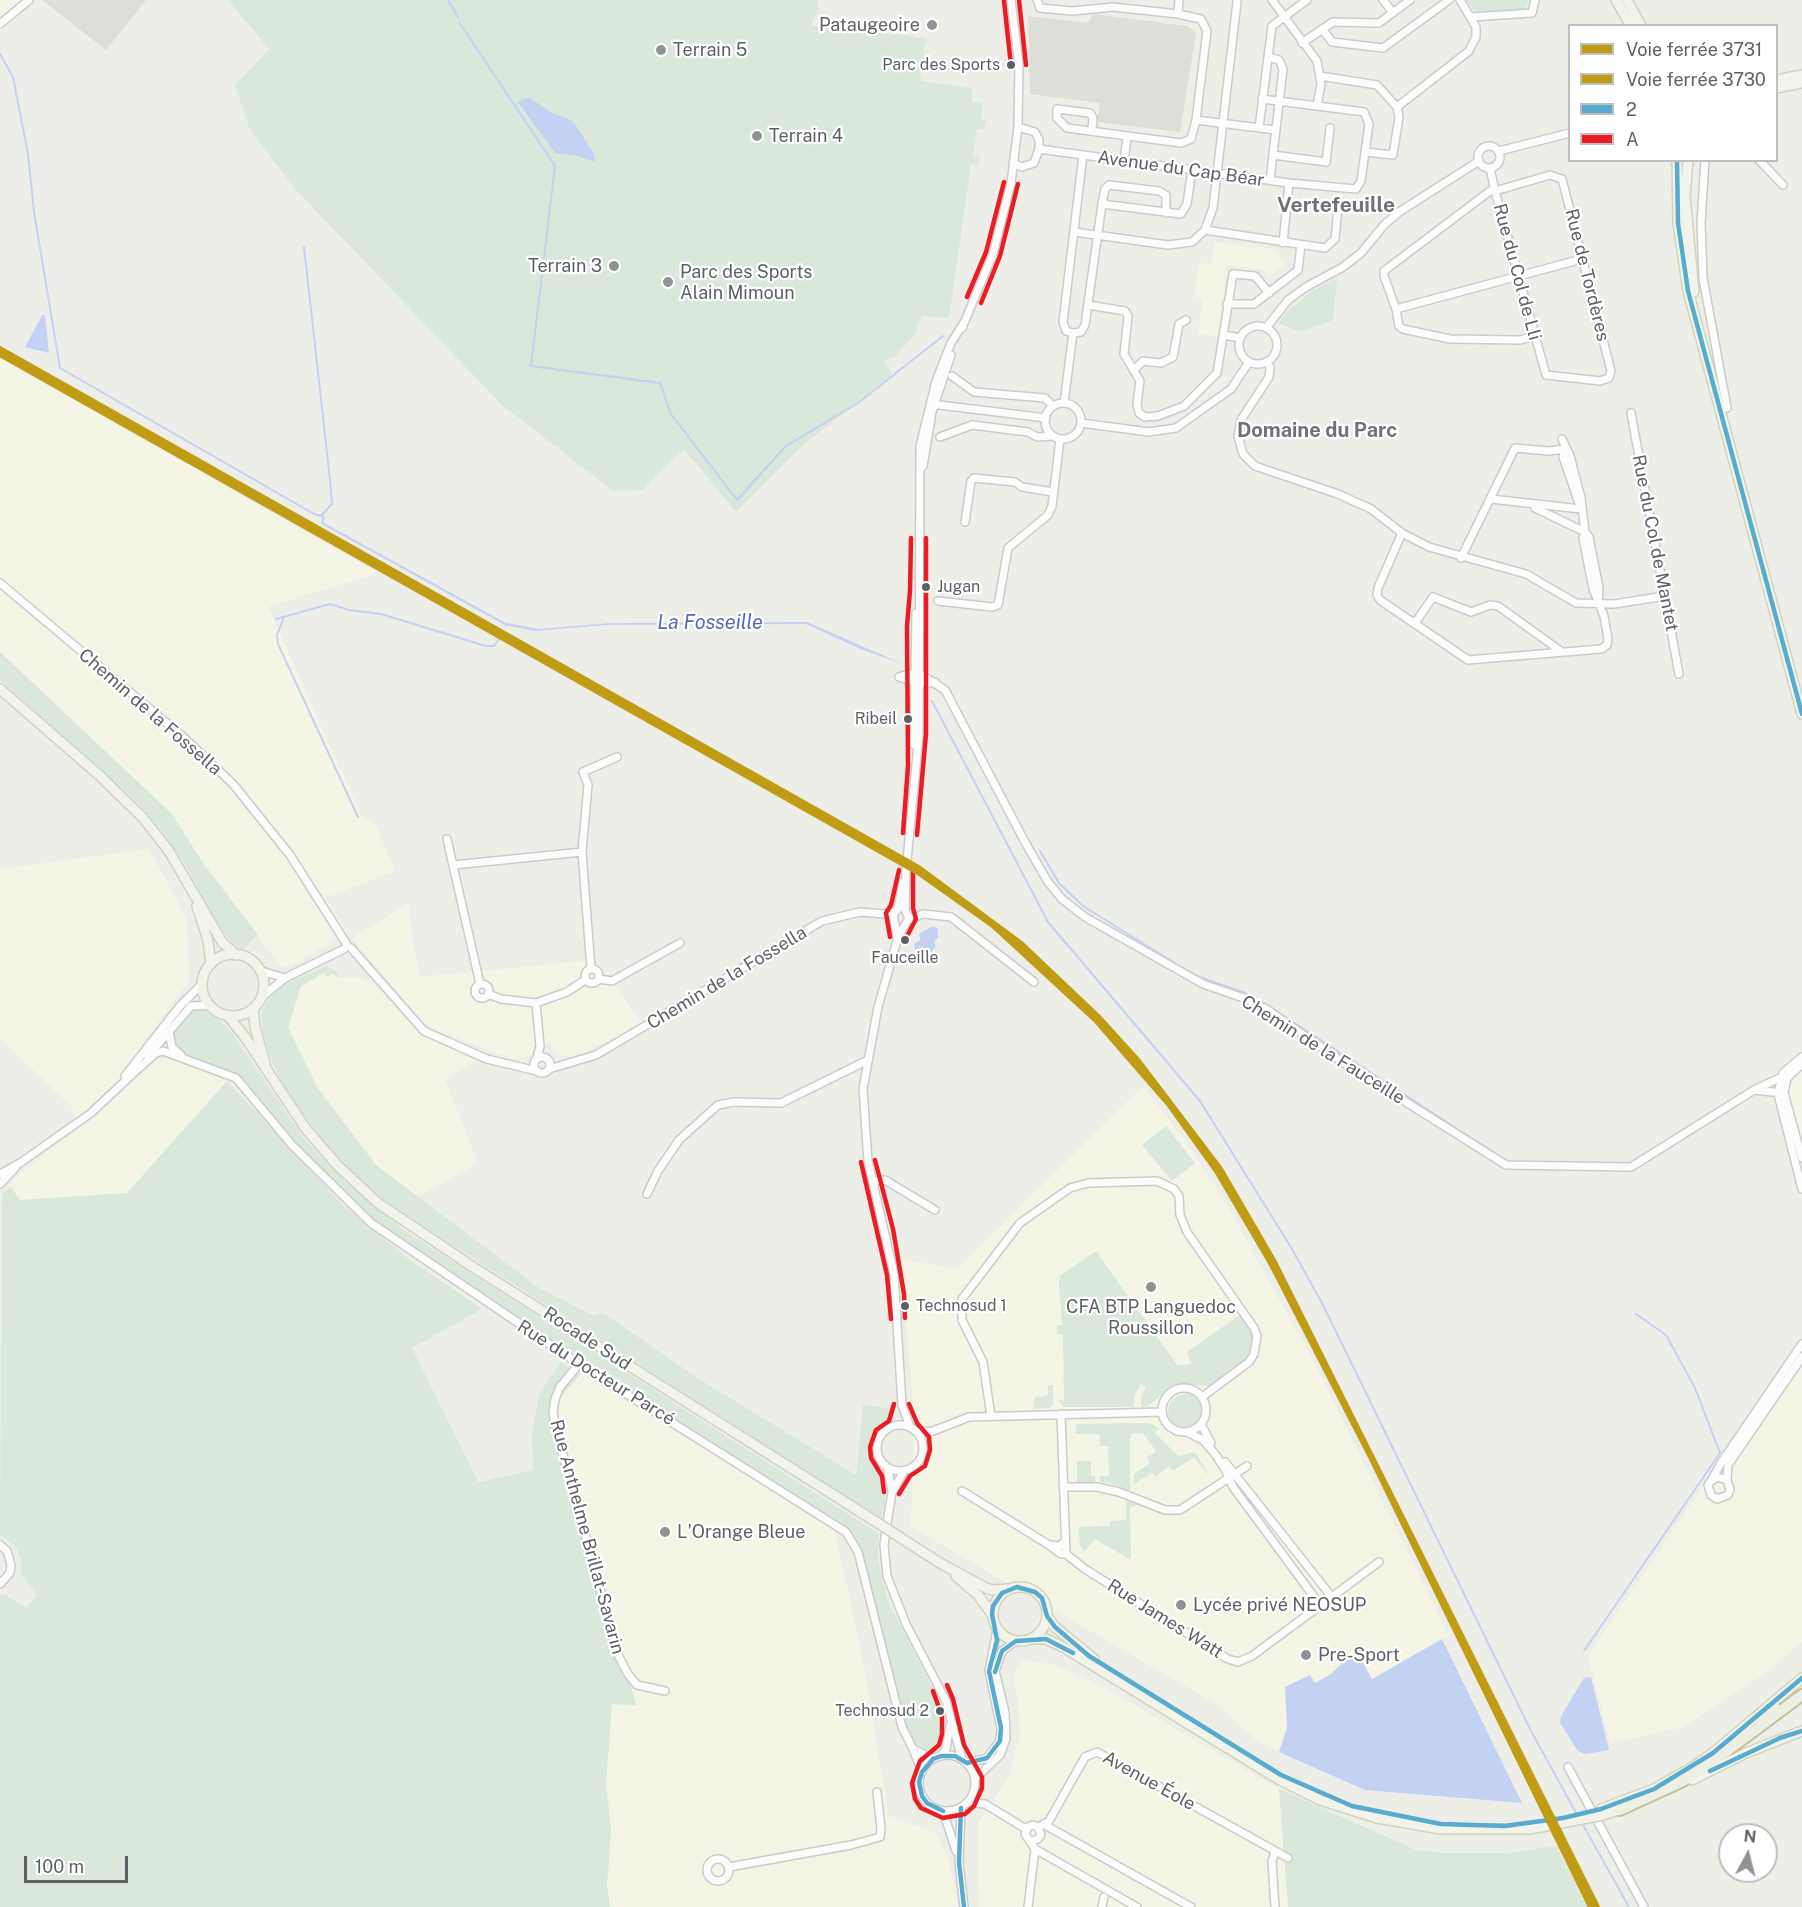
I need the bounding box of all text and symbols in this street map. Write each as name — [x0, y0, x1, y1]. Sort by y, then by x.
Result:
place label: Pataugeoire — [819, 14, 920, 36]
marker: Pataugeoire — [925, 18, 939, 32]
legend — [1568, 24, 1778, 162]
place label: Terrain 5 — [673, 39, 747, 61]
text: Voie ferrée 3731 — [1626, 39, 1762, 60]
marker: Terrain 5 — [654, 43, 668, 57]
place label: Parc des Sports — [882, 55, 1000, 75]
marker: Parc des Sports — [1005, 59, 1017, 71]
text: Voie ferrée 3730 — [1626, 69, 1766, 90]
text: 2 — [1626, 99, 1637, 120]
place label: Terrain 4 — [769, 125, 843, 147]
marker: Terrain 4 — [750, 129, 764, 143]
text: A — [1626, 129, 1639, 150]
street label: Avenue du Cap Béar — [1096, 147, 1266, 191]
district label: Vertefeuille — [1277, 193, 1395, 219]
street label: Rue du Col de Lli — [1488, 201, 1546, 343]
street label: Rue de Tordères — [1560, 206, 1614, 344]
place label: Terrain 3 — [528, 255, 602, 277]
marker: Terrain 3 — [607, 259, 621, 273]
place label: Parc des Sports Alain Mimoun — [680, 261, 812, 304]
marker: Parc des Sports Alain Mimoun — [661, 275, 675, 289]
district label: Domaine du Parc — [1237, 419, 1397, 443]
street label: Rue du Col de Mantet — [1627, 453, 1683, 633]
place label: Jugan — [937, 577, 980, 597]
marker: Jugan — [920, 581, 932, 593]
water label: La Fosseille — [657, 611, 763, 635]
street label: Chemin de la Fossella — [74, 644, 226, 780]
place label: Ribeil — [855, 709, 897, 729]
marker: Ribeil — [902, 713, 914, 725]
street label: Chemin de la Fossella — [643, 922, 811, 1034]
marker: Fauceille — [899, 934, 911, 946]
place label: Fauceille — [871, 948, 939, 968]
street label: Chemin de la Fauceille — [1237, 991, 1409, 1109]
marker: CFA BTP Languedoc Roussillon — [1144, 1280, 1158, 1294]
place label: Technosud 1 — [916, 1296, 1007, 1316]
place label: CFA BTP Languedoc Roussillon — [1066, 1296, 1236, 1338]
marker: Technosud 1 — [899, 1300, 911, 1312]
street label: Rocade Sud — [539, 1303, 635, 1375]
street label: Rue du Docteur Parcé — [513, 1316, 679, 1430]
street label: Rue Anthelme Brillat-Savarin — [545, 1417, 629, 1657]
place label: L'Orange Bleue — [677, 1521, 805, 1543]
marker: L'Orange Bleue — [658, 1525, 672, 1539]
street label: Rue James Watt — [1103, 1575, 1227, 1663]
place label: Lycée privé NEOSUP — [1193, 1594, 1366, 1616]
marker: Lycée privé NEOSUP — [1174, 1598, 1188, 1612]
place label: Pre-Sport — [1318, 1644, 1400, 1666]
marker: Pre-Sport — [1299, 1648, 1313, 1662]
place label: Technosud 2 — [835, 1701, 929, 1721]
marker: Technosud 2 — [934, 1705, 946, 1717]
street label: Avenue Éole — [1099, 1747, 1199, 1815]
north arrow — [1718, 1823, 1778, 1883]
text: N — [1743, 1826, 1757, 1847]
scale bar — [27, 1844, 130, 1882]
text: 100 m — [35, 1856, 84, 1877]

